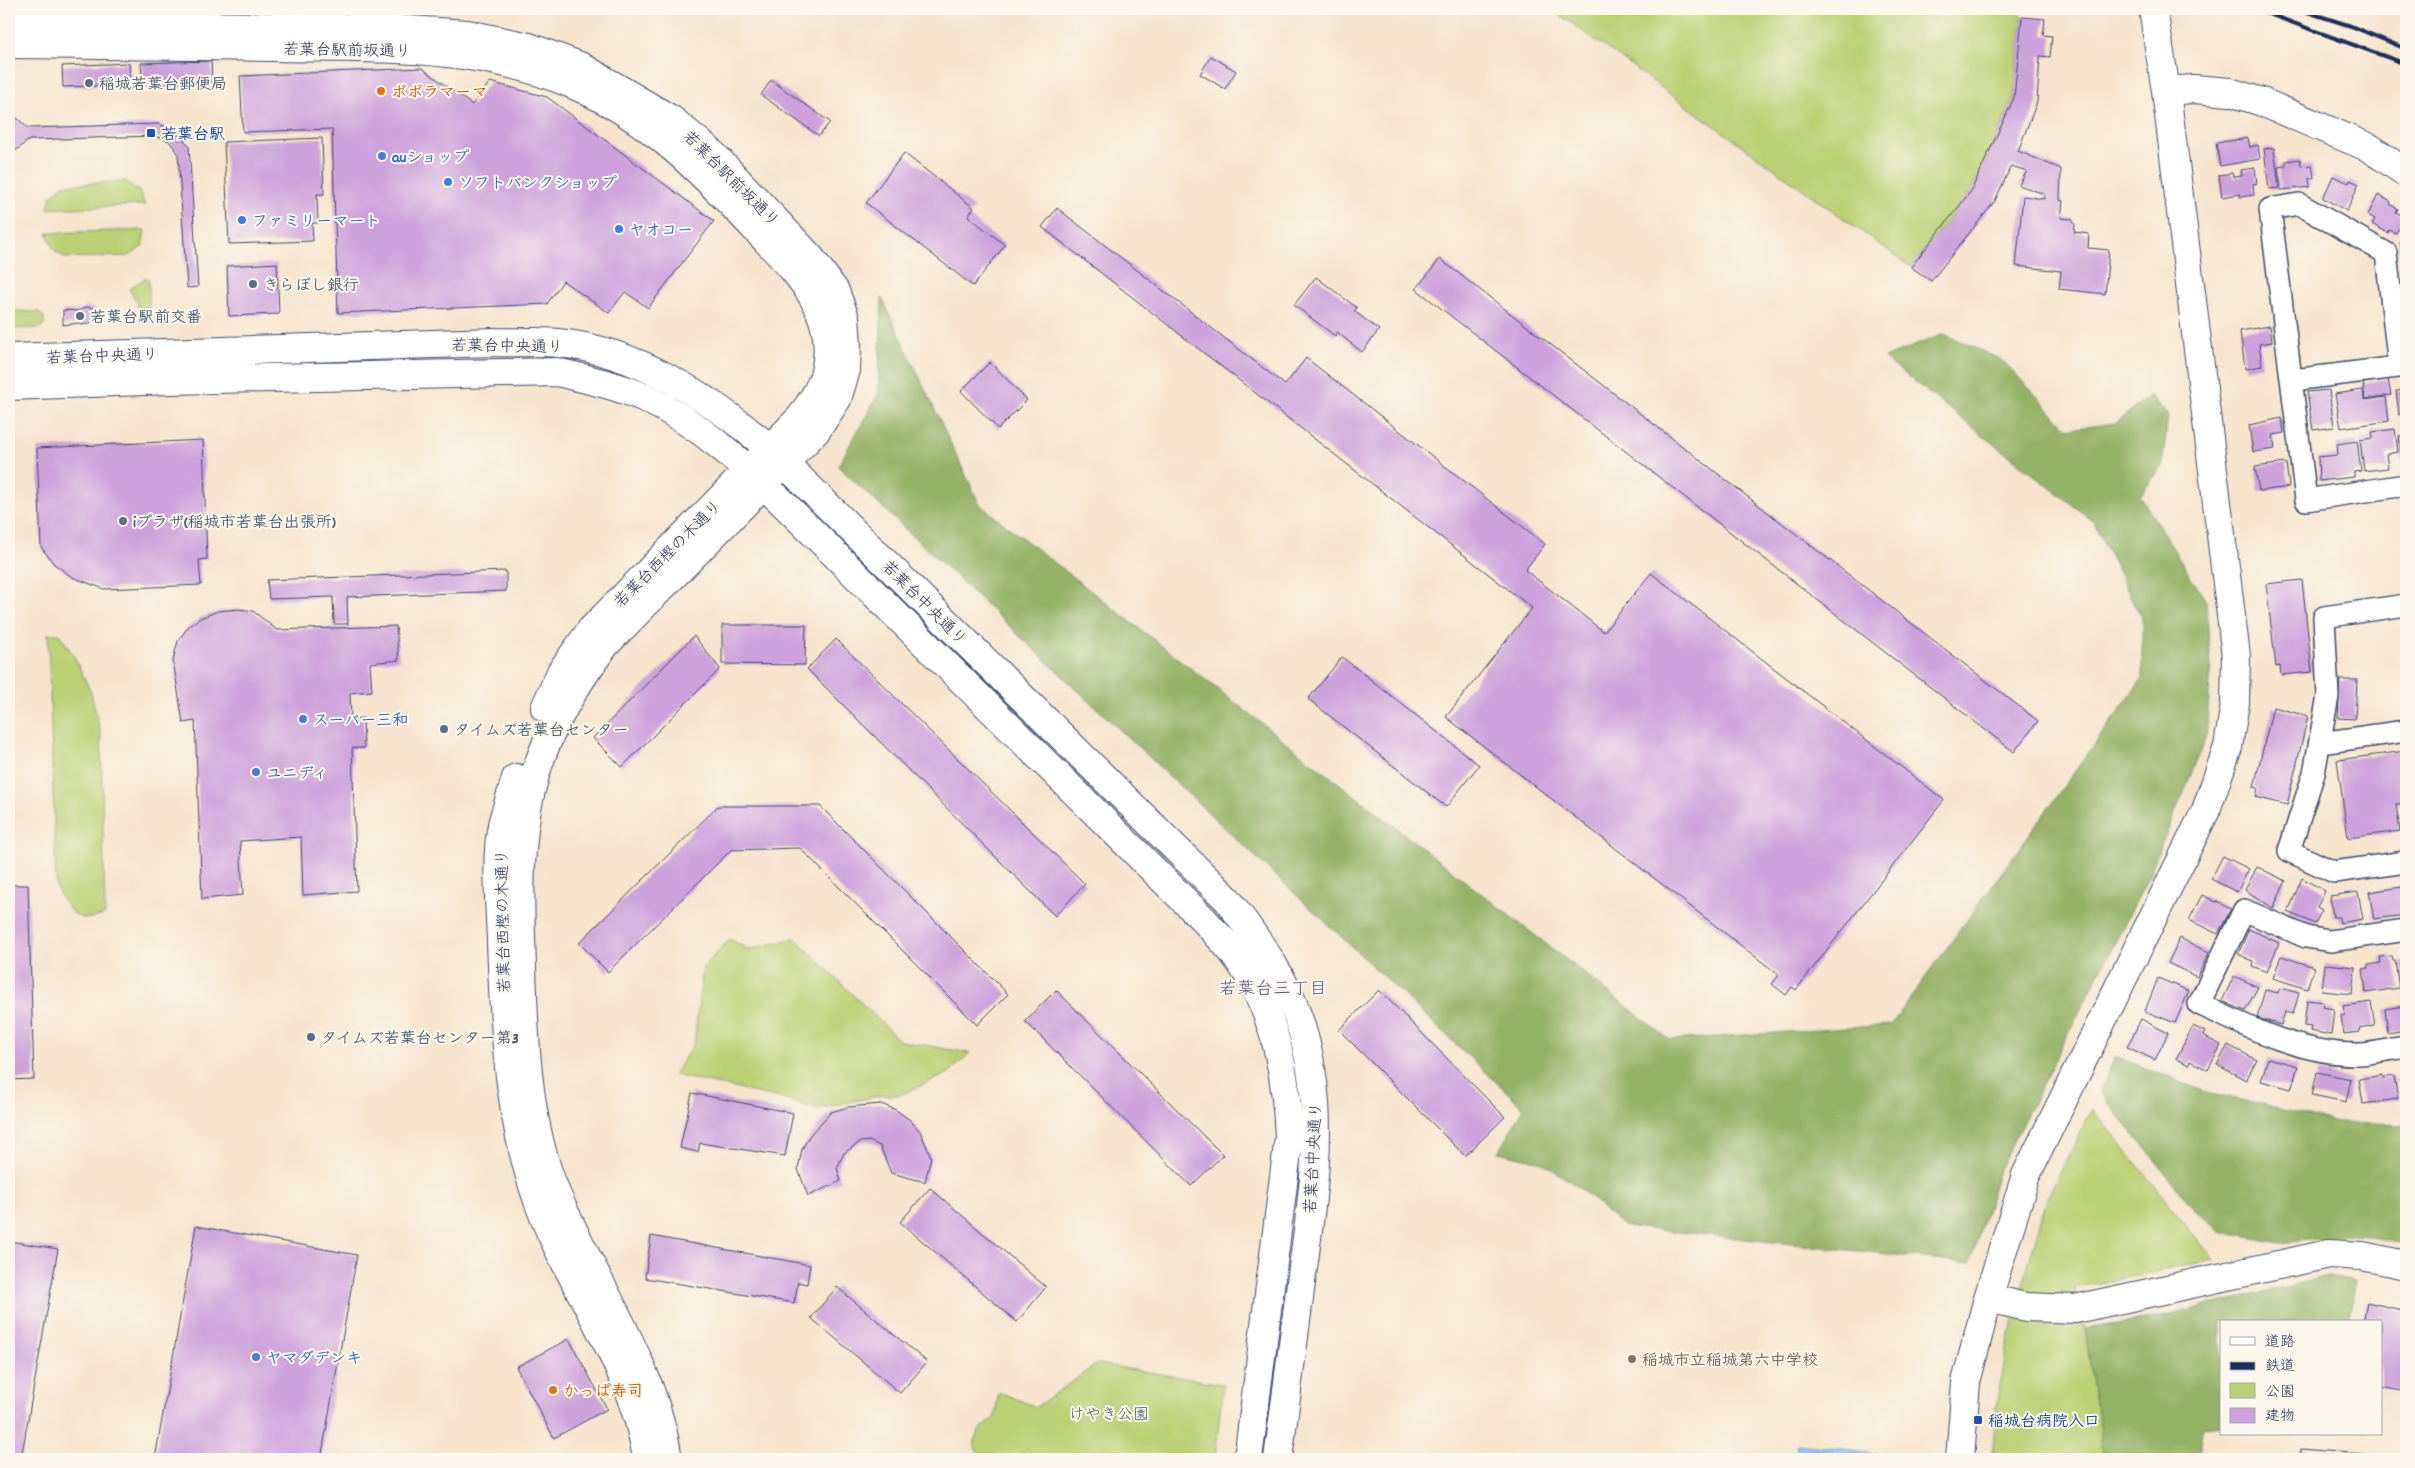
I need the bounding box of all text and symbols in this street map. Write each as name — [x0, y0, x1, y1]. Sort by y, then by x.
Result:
street label: 若葉台駅前坂通り — [283, 39, 411, 64]
place label: 稲城若葉台郵便局 — [99, 74, 227, 97]
marker: 稲城若葉台郵便局 — [83, 77, 95, 89]
place label: ポポラマーマ — [391, 82, 488, 105]
marker: ポポラマーマ — [375, 85, 387, 97]
place label: 若葉台駅 — [161, 124, 225, 147]
street label: 若葉台駅前坂通り — [677, 126, 784, 233]
marker: 若葉台駅 — [145, 127, 157, 139]
place label: auショップ — [392, 147, 469, 170]
marker: auショップ — [376, 150, 388, 162]
place label: ソフトバンクショップ — [458, 173, 617, 196]
marker: ソフトバンクショップ — [442, 176, 454, 188]
place label: ファミリーマート — [252, 211, 381, 234]
marker: ファミリーマート — [236, 214, 248, 226]
place label: ヤオコー — [629, 220, 693, 243]
marker: ヤオコー — [613, 223, 625, 235]
place label: きらぼし銀行 — [263, 275, 359, 298]
marker: きらぼし銀行 — [247, 278, 259, 290]
place label: 若葉台駅前交番 — [90, 307, 202, 330]
marker: 若葉台駅前交番 — [74, 310, 86, 322]
street label: 若葉台中央通り — [451, 335, 563, 360]
street label: 若葉台中央通り — [46, 344, 158, 371]
street label: 若葉台西樫の木通り — [610, 496, 728, 614]
place label: iプラザ(稲城市若葉台出張所) — [133, 512, 336, 535]
marker: iプラザ(稲城市若葉台出張所) — [117, 515, 129, 527]
street label: 若葉台中央通り — [875, 556, 971, 652]
place label: スーパー三和 — [313, 710, 408, 733]
marker: スーパー三和 — [297, 713, 309, 725]
place label: タイムズ若葉台センター — [454, 720, 629, 743]
marker: タイムズ若葉台センター — [438, 723, 450, 735]
place label: ユニディ — [266, 763, 328, 786]
marker: ユニディ — [250, 766, 262, 778]
street label: 若葉台西樫の木通り — [492, 849, 517, 993]
district label: 若葉台三丁目 — [1219, 978, 1327, 1003]
place label: タイムズ若葉台センター第3 — [321, 1028, 519, 1051]
marker: タイムズ若葉台センター第3 — [305, 1031, 317, 1043]
street label: 若葉台中央通り — [1300, 1102, 1329, 1215]
legend — [2220, 1320, 2382, 1436]
text: 道路 — [2265, 1332, 2295, 1354]
place label: ヤマダデンキ — [266, 1348, 362, 1371]
place label: 稲城市立稲城第六中学校 — [1642, 1350, 1818, 1373]
marker: ヤマダデンキ — [250, 1351, 262, 1363]
marker: 稲城市立稲城第六中学校 — [1626, 1353, 1638, 1365]
text: 鉄道 — [2265, 1356, 2295, 1378]
place label: かっぱ寿司 — [563, 1381, 643, 1404]
text: 公園 — [2265, 1382, 2295, 1404]
marker: かっぱ寿司 — [547, 1384, 559, 1396]
park label: けやき公園 — [1069, 1404, 1149, 1427]
text: 建物 — [2265, 1406, 2295, 1428]
place label: 稲城台病院入口 — [1988, 1411, 2100, 1434]
marker: 稲城台病院入口 — [1972, 1414, 1984, 1426]

